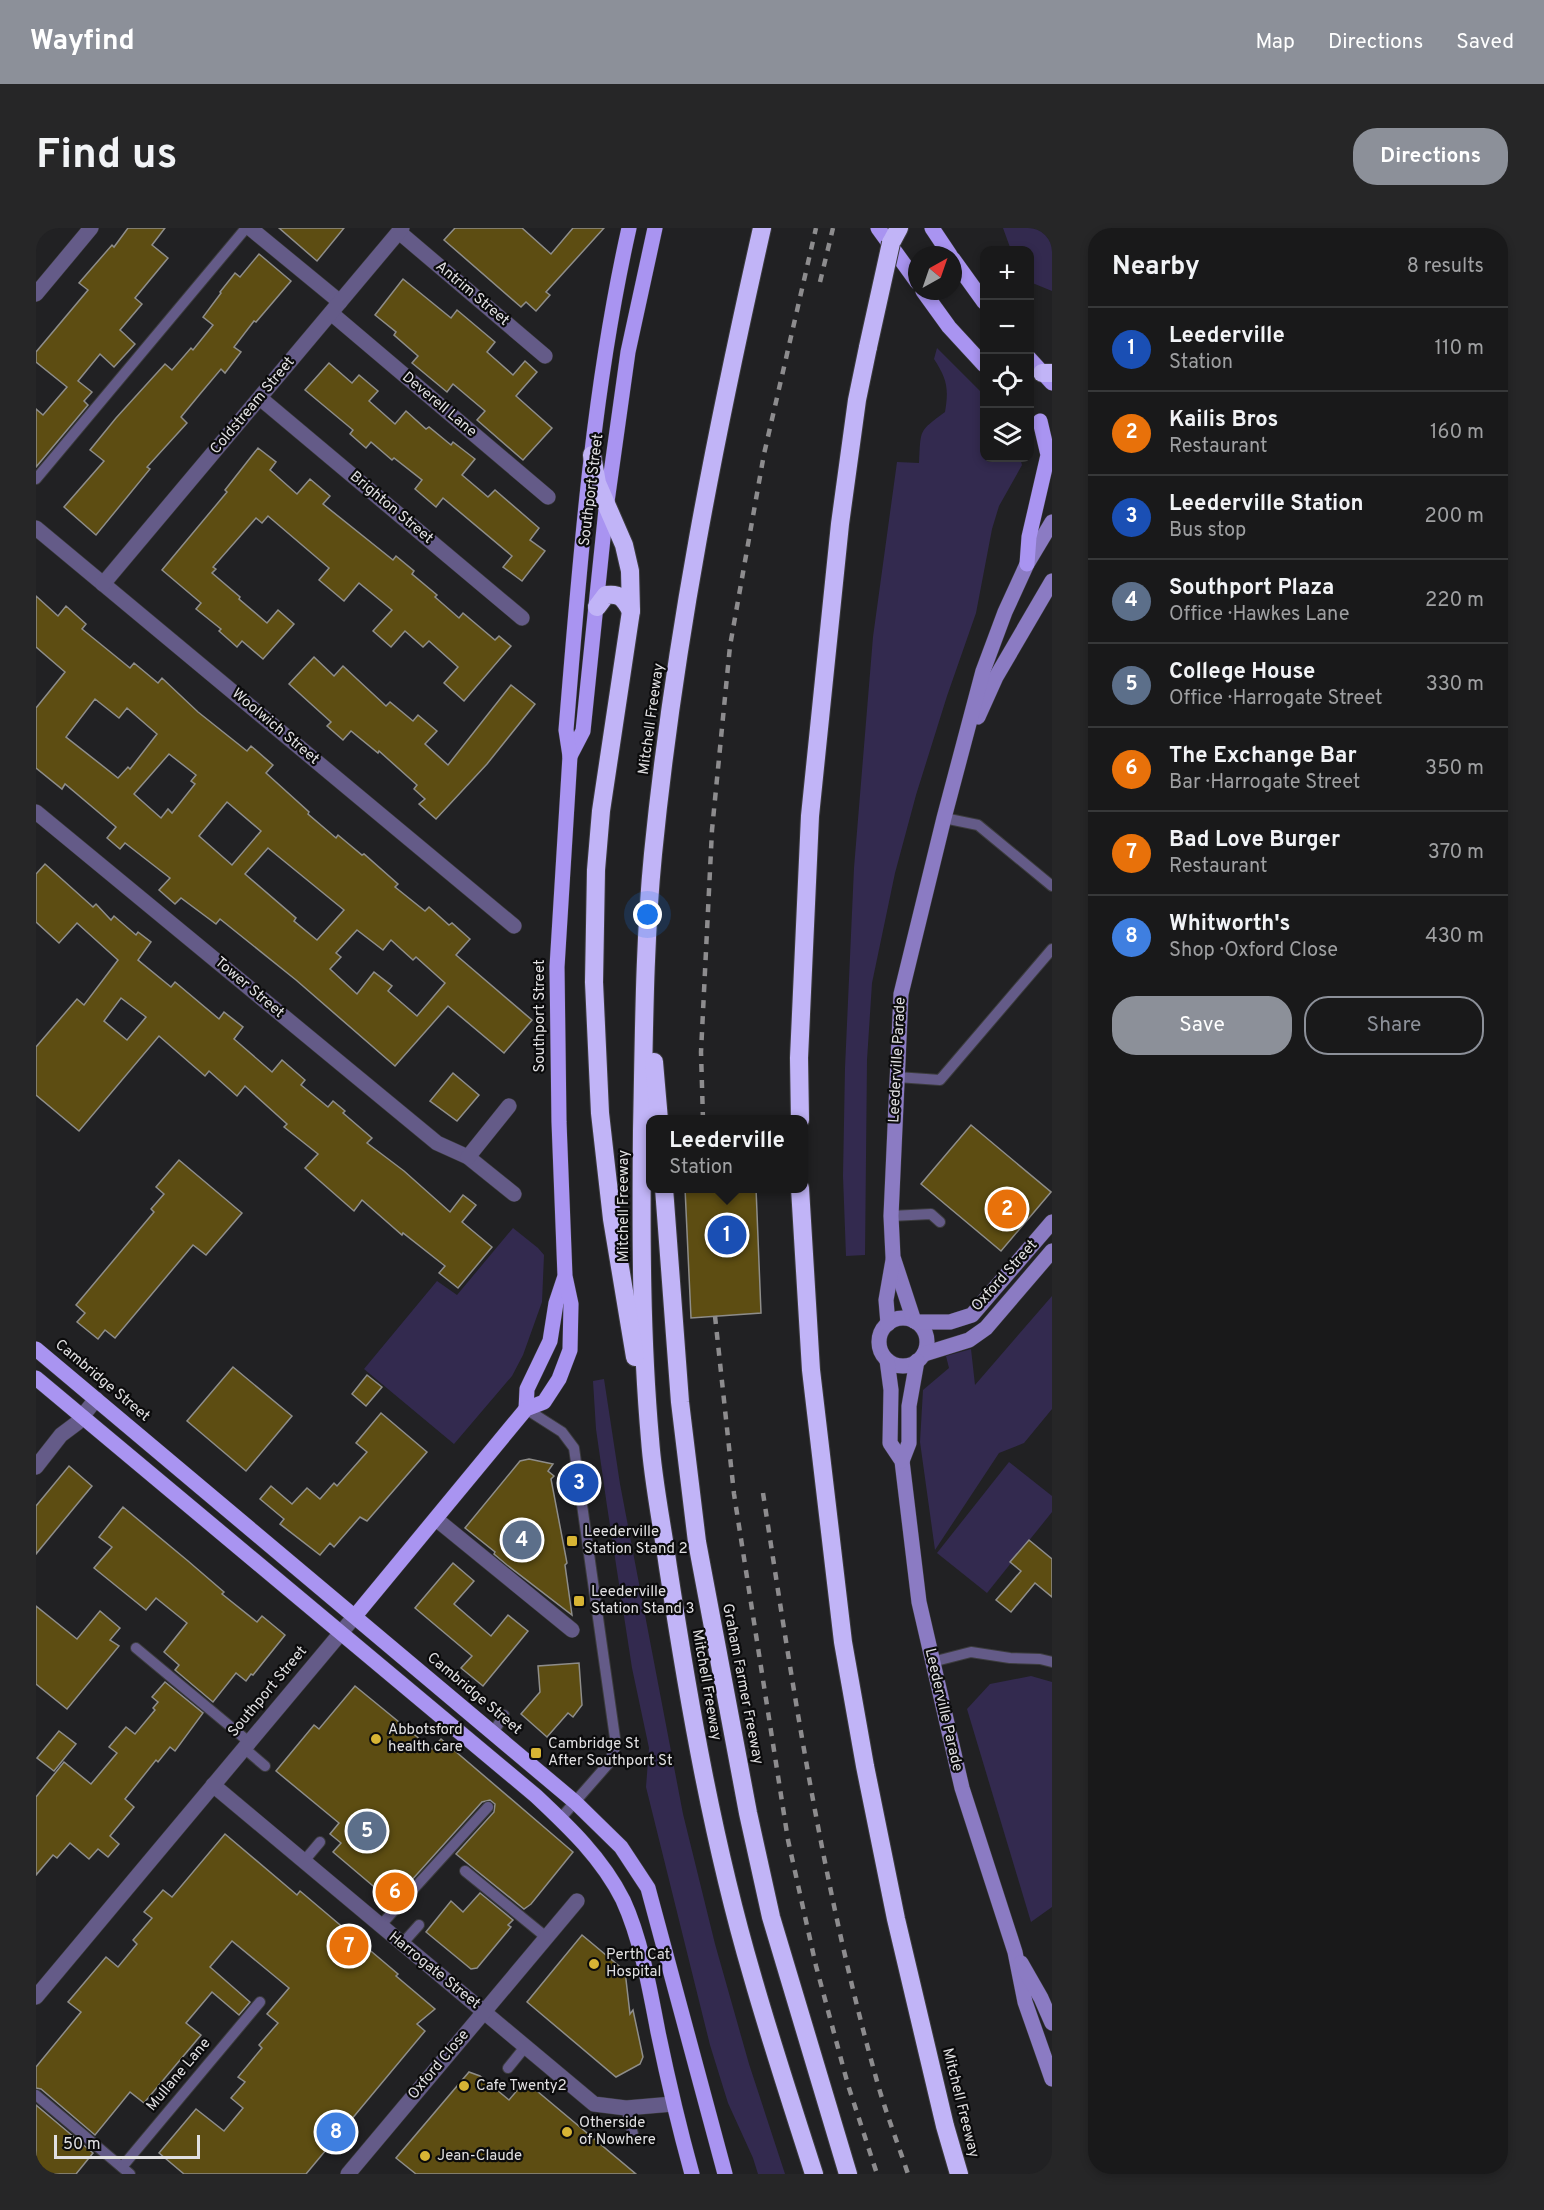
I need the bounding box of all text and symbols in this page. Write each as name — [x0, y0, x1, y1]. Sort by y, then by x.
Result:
text: Wayfind — [30, 24, 135, 60]
text: Map — [1255, 29, 1295, 56]
text: Directions — [1328, 29, 1423, 56]
text: Saved — [1456, 29, 1514, 56]
button: Directions — [1353, 128, 1508, 185]
text: Find us — [36, 130, 177, 183]
north arrow — [908, 246, 962, 300]
map controls — [980, 246, 1034, 462]
button: + — [980, 246, 1034, 300]
text: Nearby — [1112, 251, 1200, 284]
text: 8 results — [1407, 254, 1484, 280]
street label: Antrim Street — [431, 258, 513, 330]
button: − — [980, 300, 1034, 354]
text: Leederville — [1169, 323, 1285, 350]
text: 1 — [1128, 336, 1136, 362]
text: 110 m — [1435, 336, 1484, 362]
text: Station — [1169, 350, 1233, 376]
street label: Coldstream Street — [207, 353, 299, 459]
button: locate — [980, 354, 1034, 408]
street label: Deverell Lane — [398, 368, 480, 442]
text: Kailis Bros — [1169, 407, 1278, 434]
button: layers — [980, 408, 1034, 462]
text: 2 — [1125, 420, 1138, 446]
text: 160 m — [1430, 420, 1484, 446]
street label: Southport Street — [576, 433, 608, 547]
text: Restaurant — [1169, 434, 1268, 460]
street label: Brighton Street — [345, 468, 437, 548]
text: Leederville Station — [1169, 491, 1364, 518]
text: 3 — [1126, 504, 1138, 530]
text: 200 m — [1425, 504, 1484, 530]
text: Bus stop — [1169, 518, 1246, 544]
text: Southport Plaza — [1169, 575, 1334, 602]
text: 4 — [1125, 588, 1138, 614]
text: 220 m — [1425, 588, 1484, 614]
text: Office · Hawkes Lane — [1169, 602, 1349, 628]
text: College House — [1169, 659, 1315, 686]
street label: Mitchell Freeway — [635, 662, 669, 776]
text: 5 — [1125, 672, 1138, 698]
text: 330 m — [1426, 672, 1484, 698]
street label: Woolwich Street — [227, 685, 323, 769]
text: Office · Harrogate Street — [1169, 686, 1383, 712]
text: The Exchange Bar — [1169, 743, 1357, 770]
text: 6 — [1125, 756, 1138, 782]
text: 350 m — [1425, 756, 1484, 782]
text: Bar · Harrogate Street — [1169, 770, 1360, 796]
text: Bad Love Burger — [1169, 827, 1340, 854]
text: 7 — [1126, 840, 1137, 866]
text: 370 m — [1428, 840, 1484, 866]
text: Restaurant — [1169, 854, 1268, 880]
your location — [633, 900, 662, 929]
text: Whitworth's — [1169, 911, 1290, 938]
text: 8 — [1125, 924, 1138, 950]
text: 430 m — [1425, 924, 1484, 950]
text: Shop · Oxford Close — [1169, 938, 1338, 964]
street label: Tower Street — [210, 953, 288, 1023]
street label: Southport Street — [531, 959, 550, 1073]
button: Save — [1112, 996, 1292, 1055]
button: Share — [1304, 996, 1484, 1055]
street label: Leederville Parade — [885, 997, 911, 1123]
popup — [646, 1115, 808, 1193]
text: Leederville — [669, 1128, 785, 1155]
street label: Mitchell Freeway — [615, 1150, 634, 1262]
text: Station — [669, 1155, 733, 1181]
pin: 2 — [988, 1186, 1026, 1232]
pin: 1 — [708, 1212, 746, 1258]
street label: Oxford Street — [968, 1236, 1042, 1316]
street label: Cambridge Street — [51, 1336, 153, 1426]
pin: 3 — [560, 1460, 598, 1506]
pin: 4 — [502, 1518, 542, 1562]
place label: Leederville Station Stand 2 — [584, 1523, 688, 1559]
marker: Leederville Station Stand 2 — [565, 1534, 579, 1548]
place label: Leederville Station Stand 3 — [591, 1583, 695, 1619]
marker: Leederville Station Stand 3 — [572, 1594, 586, 1608]
street label: Graham Farmer Freeway — [717, 1602, 767, 1766]
street label: Mitchell Freeway — [687, 1628, 725, 1742]
street label: Southport Street — [224, 1643, 312, 1741]
street label: Leederville Parade — [920, 1646, 966, 1774]
street label: Cambridge Street — [423, 1649, 525, 1739]
place label: Abbotsford health care — [388, 1721, 463, 1757]
marker: Abbotsford health care — [369, 1732, 383, 1746]
place label: Cambridge St After Southport St — [548, 1735, 673, 1771]
marker: Cambridge St After Southport St — [529, 1746, 543, 1760]
pin: 5 — [348, 1808, 386, 1854]
pin: 6 — [376, 1870, 414, 1914]
pin: 7 — [330, 1924, 368, 1968]
street label: Harrogate Street — [384, 1928, 484, 2014]
place label: Perth Cat Hospital — [606, 1946, 670, 1982]
marker: Perth Cat Hospital — [587, 1957, 601, 1971]
street label: Oxford Close — [404, 2026, 474, 2104]
street label: Mullane Lane — [143, 2034, 215, 2116]
street label: Mitchell Freeway — [937, 2046, 983, 2160]
place label: Cafe Twenty2 — [476, 2077, 567, 2096]
marker: Cafe Twenty2 — [457, 2079, 471, 2093]
pin: 8 — [316, 2110, 356, 2154]
place label: Otherside of Nowhere — [579, 2114, 656, 2150]
marker: Otherside of Nowhere — [560, 2125, 574, 2139]
scale bar — [54, 2132, 200, 2160]
text: 50 m — [63, 2135, 101, 2155]
place label: Jean-Claude — [437, 2147, 522, 2166]
marker: Jean-Claude — [418, 2149, 432, 2163]

